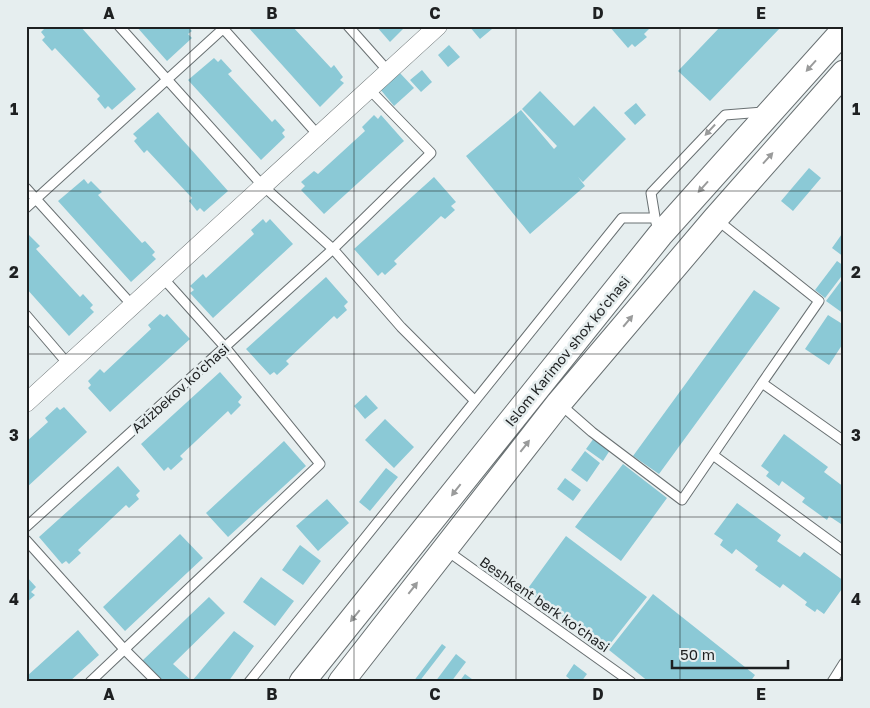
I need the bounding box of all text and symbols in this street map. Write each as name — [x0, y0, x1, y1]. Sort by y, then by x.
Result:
text: A — [103, 3, 115, 23]
text: B — [266, 3, 278, 23]
text: C — [429, 3, 441, 23]
text: D — [592, 3, 604, 23]
text: E — [756, 3, 766, 23]
one-way arrow — [805, 60, 817, 72]
text: 1 — [10, 99, 18, 119]
text: 1 — [852, 99, 860, 119]
one-way arrow — [704, 124, 716, 136]
one-way arrow — [763, 152, 774, 165]
one-way arrow — [697, 181, 709, 193]
text: 2 — [9, 262, 19, 282]
text: 2 — [851, 262, 861, 282]
street label: Islom Karimov shox ko'chasi — [501, 272, 633, 430]
one-way arrow — [623, 315, 634, 328]
street label: Azizbekov ko'chasi — [128, 340, 232, 436]
text: 3 — [9, 425, 19, 445]
text: 3 — [851, 425, 861, 445]
one-way arrow — [519, 440, 530, 453]
one-way arrow — [451, 483, 462, 496]
street label: Beshkent berk ko'chasi — [477, 553, 613, 655]
one-way arrow — [408, 582, 419, 595]
text: 4 — [9, 589, 19, 609]
text: 4 — [851, 589, 861, 609]
one-way arrow — [349, 609, 360, 622]
scale bar — [672, 638, 789, 670]
text: 50 m — [680, 645, 715, 663]
text: A — [103, 684, 115, 704]
text: B — [266, 684, 278, 704]
text: C — [429, 684, 441, 704]
text: D — [592, 684, 604, 704]
text: E — [756, 684, 766, 704]

